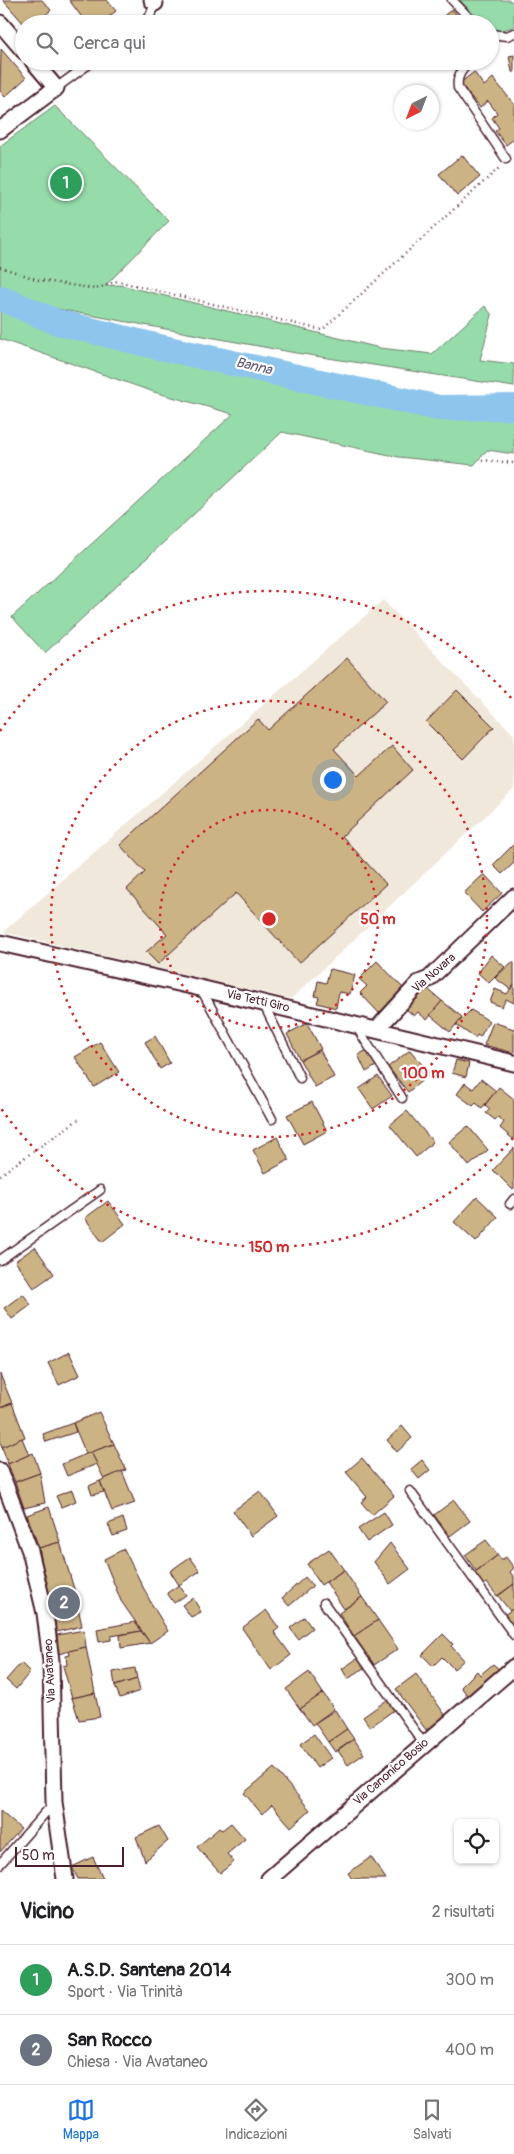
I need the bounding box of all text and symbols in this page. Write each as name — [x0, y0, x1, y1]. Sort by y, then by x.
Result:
search box — [15, 15, 499, 70]
icon: search — [33, 29, 61, 57]
text: Cerca qui — [73, 31, 145, 55]
north arrow — [394, 85, 439, 130]
pin: 1 — [50, 164, 82, 202]
water label: Banna — [234, 354, 275, 379]
your location — [320, 767, 346, 793]
centre of rings — [260, 910, 278, 928]
text: 50 m — [361, 910, 395, 929]
street label: Via Novara — [409, 950, 459, 996]
street label: Via Tetti Giro — [225, 986, 292, 1016]
text: 100 m — [402, 1064, 444, 1083]
text: 150 m — [249, 1238, 289, 1257]
pin: 2 — [48, 1584, 80, 1622]
street label: Via Avataneo — [41, 1638, 59, 1704]
street label: Via Canonico Bosio — [350, 1735, 432, 1809]
map controls — [454, 1819, 499, 1864]
button: locate — [454, 1819, 499, 1864]
scale bar — [15, 1844, 124, 1867]
text: 50 m — [22, 1847, 55, 1864]
text: Vicino — [20, 1898, 74, 1925]
text: 2 risultati — [432, 1902, 494, 1922]
text: A.S.D. Santena 2014 — [67, 1958, 231, 1982]
text: 1 — [33, 1970, 39, 1990]
text: 300 m — [446, 1970, 494, 1990]
text: Sport · Via Trinità — [67, 1982, 183, 2002]
text: San Rocco — [67, 2028, 152, 2052]
text: 2 — [32, 2040, 40, 2060]
text: 400 m — [445, 2040, 494, 2060]
text: Chiesa · Via Avataneo — [67, 2052, 208, 2072]
tab: Mappa — [63, 2096, 99, 2143]
tab: Indicazioni — [225, 2096, 287, 2143]
tab: Salvati — [413, 2096, 451, 2143]

